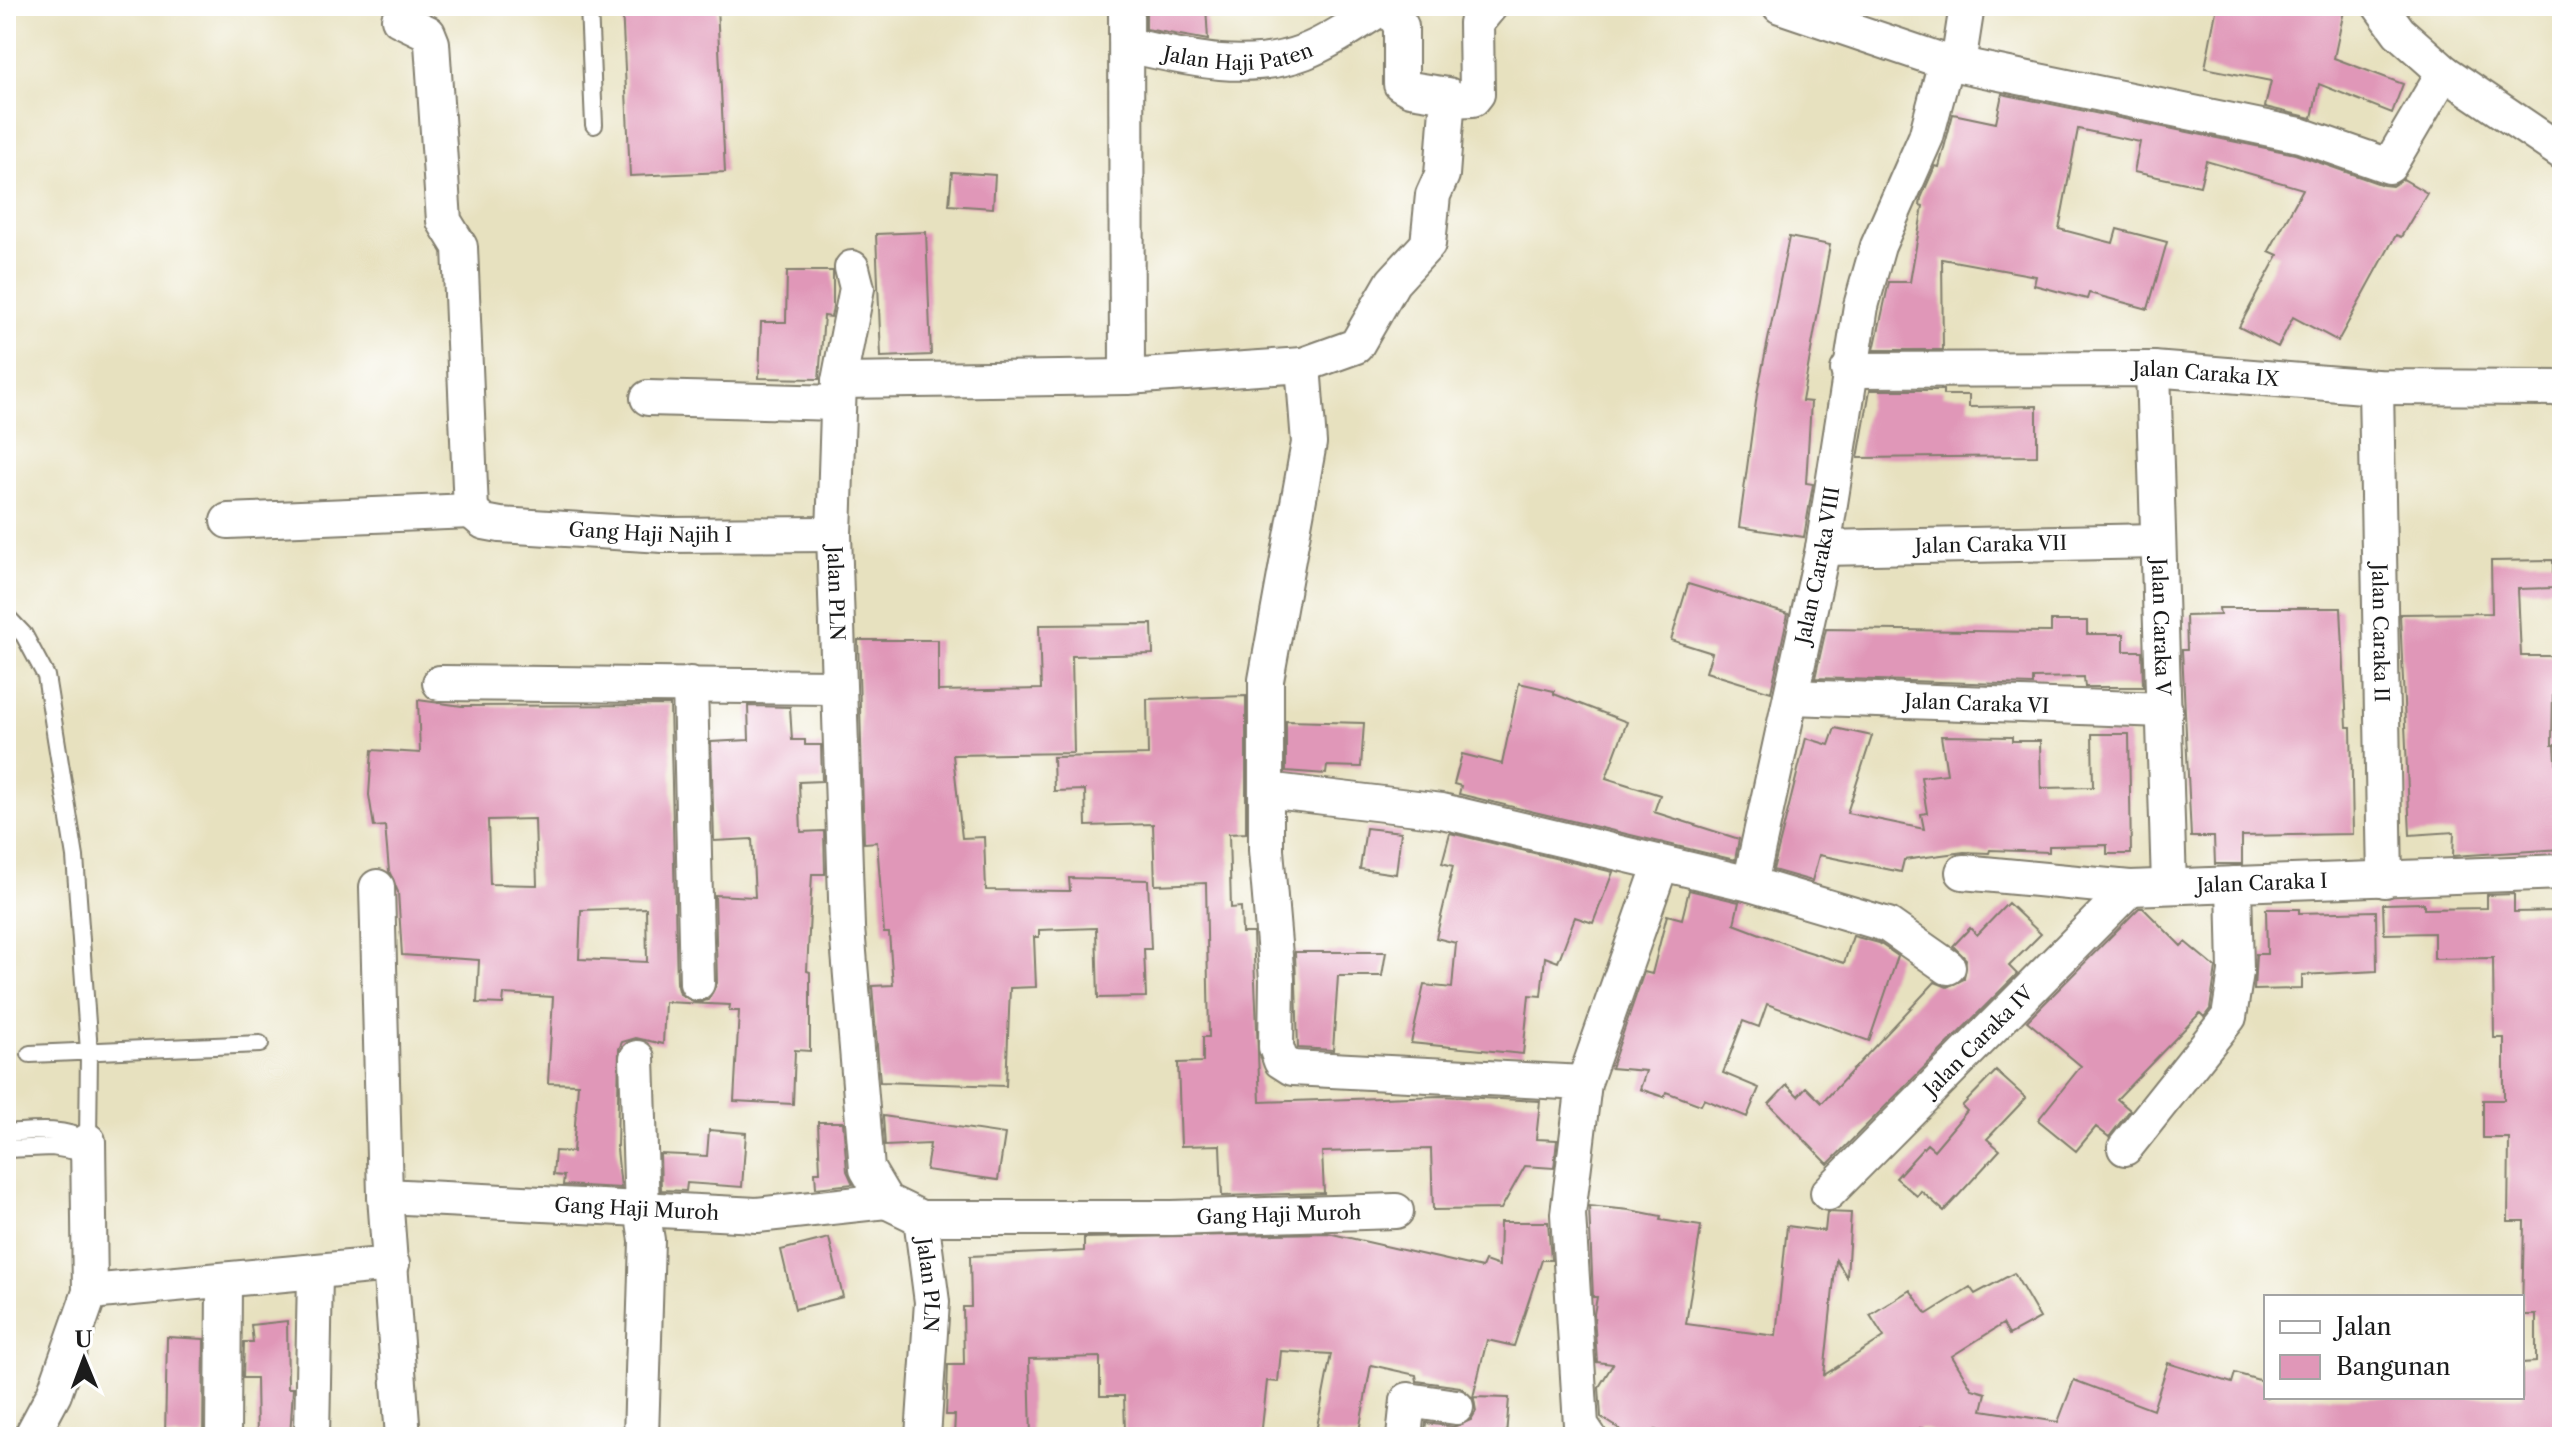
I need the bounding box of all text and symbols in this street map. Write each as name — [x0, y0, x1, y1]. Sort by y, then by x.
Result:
street label: Jalan Haji Paten — [1158, 38, 1317, 75]
street label: Jalan Caraka IX — [2130, 357, 2280, 391]
street label: Jalan Caraka VIII — [1790, 485, 1844, 649]
street label: Gang Haji Najih I — [568, 517, 732, 547]
street label: Jalan Caraka VII — [1912, 531, 2067, 558]
street label: Jalan PLN — [822, 543, 850, 641]
street label: Jalan Caraka V — [2147, 555, 2175, 696]
street label: Jalan Caraka II — [2367, 560, 2394, 702]
street label: Jalan Caraka VI — [1901, 689, 2050, 718]
street label: Jalan Caraka I — [2193, 869, 2328, 898]
street label: Jalan Caraka IV — [1917, 980, 2039, 1103]
street label: Gang Haji Muroh — [554, 1193, 720, 1225]
street label: Gang Haji Muroh — [1196, 1200, 1362, 1229]
street label: Jalan PLN — [911, 1233, 944, 1333]
legend — [2264, 1295, 2524, 1399]
text: Jalan — [2332, 1312, 2392, 1341]
north arrow — [44, 1319, 124, 1399]
text: U — [74, 1326, 93, 1353]
text: Bangunan — [2336, 1352, 2451, 1381]

